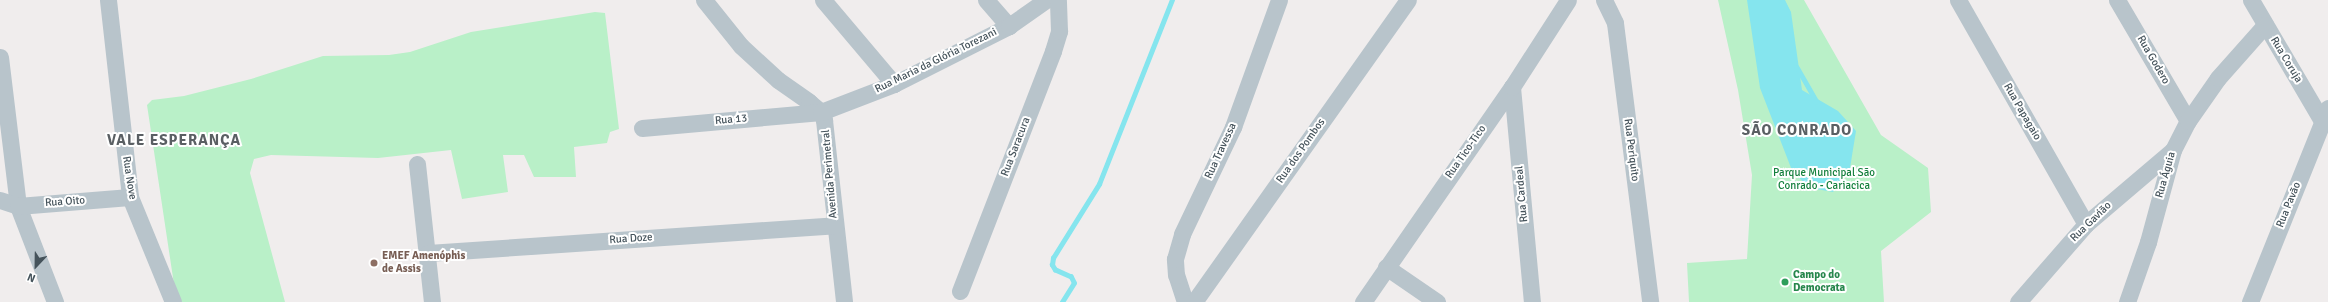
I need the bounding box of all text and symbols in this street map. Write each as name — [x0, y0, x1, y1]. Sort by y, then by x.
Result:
street label: Rua Maria da Glória Torezani — [873, 26, 999, 96]
street label: Rua Godero — [2134, 33, 2172, 87]
street label: Rua Coruja — [2267, 35, 2305, 85]
street label: Rua Papagaio — [2000, 81, 2044, 143]
street label: Rua 13 — [714, 112, 748, 128]
street label: Rua Saracura — [999, 116, 1033, 178]
street label: Rua dos Pombos — [1274, 116, 1328, 186]
street label: Rua Periquito — [1621, 118, 1641, 182]
street label: Rua Travessa — [1202, 121, 1240, 181]
district label: SÃO CONRADO — [1742, 122, 1852, 140]
street label: Rua Tico-Tico — [1443, 123, 1489, 181]
street label: Avenida Perimetral — [820, 129, 840, 219]
district label: VALE ESPERANÇA — [107, 132, 241, 150]
street label: Rua Águia — [2153, 150, 2179, 200]
street label: Rua Nove — [119, 155, 139, 201]
street label: Rua Cardeal — [1513, 165, 1531, 223]
park label: Parque Municipal São Conrado - Cariacica — [1773, 167, 1875, 193]
street label: Rua Pavão — [2274, 180, 2304, 230]
street label: Rua Oito — [45, 194, 85, 210]
street label: Rua Gavião — [2068, 199, 2114, 245]
street label: Rua Doze — [609, 231, 653, 247]
north arrow — [16, 246, 56, 286]
place label: EMEF Amenóphis de Assis — [382, 250, 465, 276]
marker: EMEF Amenóphis de Assis — [369, 258, 379, 268]
place label: Campo do Democrata — [1793, 269, 1845, 295]
text: N — [25, 270, 37, 285]
marker: Campo do Democrata — [1780, 277, 1790, 287]

